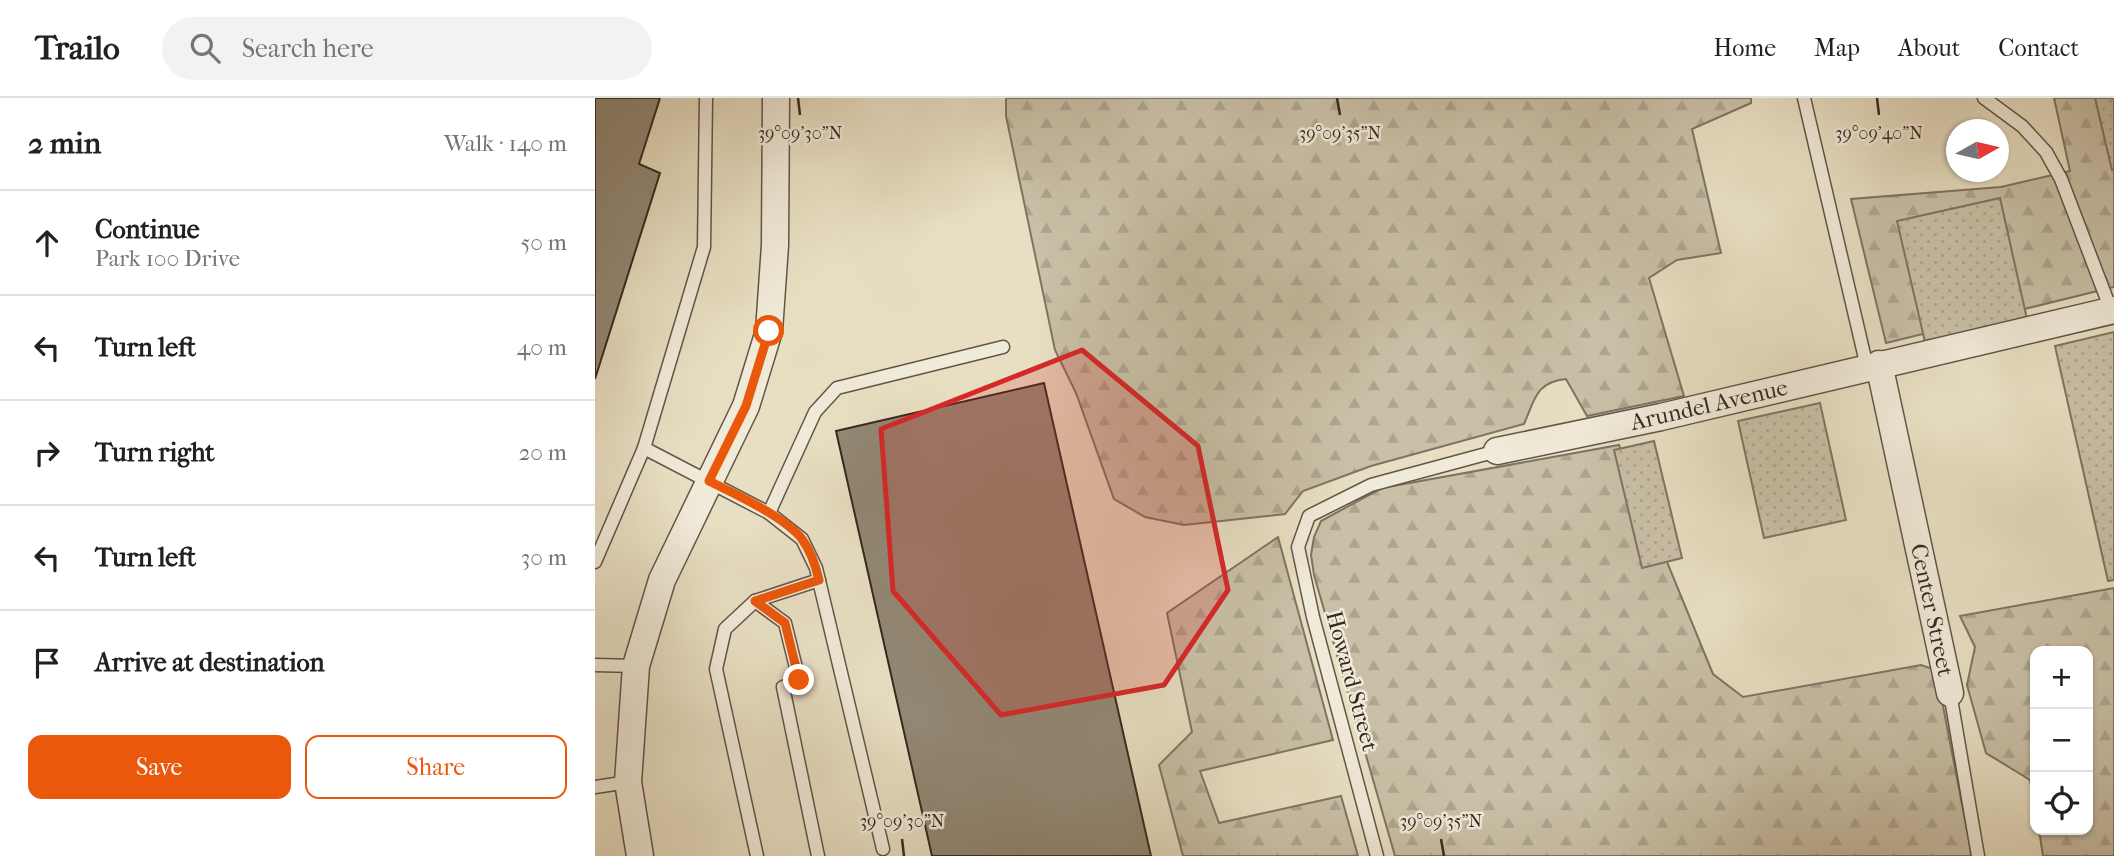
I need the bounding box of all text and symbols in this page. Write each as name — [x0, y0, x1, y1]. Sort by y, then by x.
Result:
search box — [162, 17, 652, 80]
text: Trailo — [35, 29, 120, 68]
icon: search — [186, 29, 224, 67]
text: Search here — [242, 33, 374, 64]
text: Home — [1714, 34, 1776, 62]
text: Map — [1814, 34, 1860, 62]
text: About — [1898, 34, 1960, 62]
text: Contact — [1998, 34, 2079, 62]
north arrow — [1946, 119, 2009, 182]
text: 39°09'30"N — [758, 123, 843, 144]
text: 39°09'35"N — [1299, 123, 1382, 144]
text: 39°09'40"N — [1835, 123, 1923, 144]
text: 2 min — [28, 126, 101, 161]
text: Walk · 140 m — [444, 130, 567, 157]
text: Continue — [95, 214, 200, 245]
icon: ahead — [28, 224, 66, 262]
text: 50 m — [520, 229, 567, 256]
text: Park 100 Drive — [95, 245, 240, 272]
route start — [753, 315, 784, 346]
icon: left — [28, 329, 66, 367]
text: Turn left — [95, 332, 196, 363]
text: 40 m — [517, 334, 567, 361]
street label: Arundel Avenue — [1627, 374, 1790, 436]
icon: right — [28, 434, 66, 472]
text: Turn right — [95, 437, 215, 468]
text: 20 m — [518, 439, 567, 466]
icon: left — [28, 539, 66, 577]
street label: Center Street — [1905, 541, 1959, 679]
text: Turn left — [95, 542, 196, 573]
text: 30 m — [521, 544, 567, 571]
street label: Howard Street — [1320, 608, 1384, 754]
icon: arrive — [28, 644, 66, 682]
map controls — [2030, 646, 2093, 835]
button: + — [2030, 646, 2093, 709]
text: Arrive at destination — [95, 647, 325, 678]
route end — [783, 664, 814, 695]
button: − — [2030, 709, 2093, 772]
button: Save — [28, 735, 291, 799]
button: Share — [305, 735, 567, 799]
button: locate — [2030, 772, 2093, 835]
text: 39°09'30"N — [860, 811, 945, 832]
text: 39°09'35"N — [1400, 811, 1483, 832]

